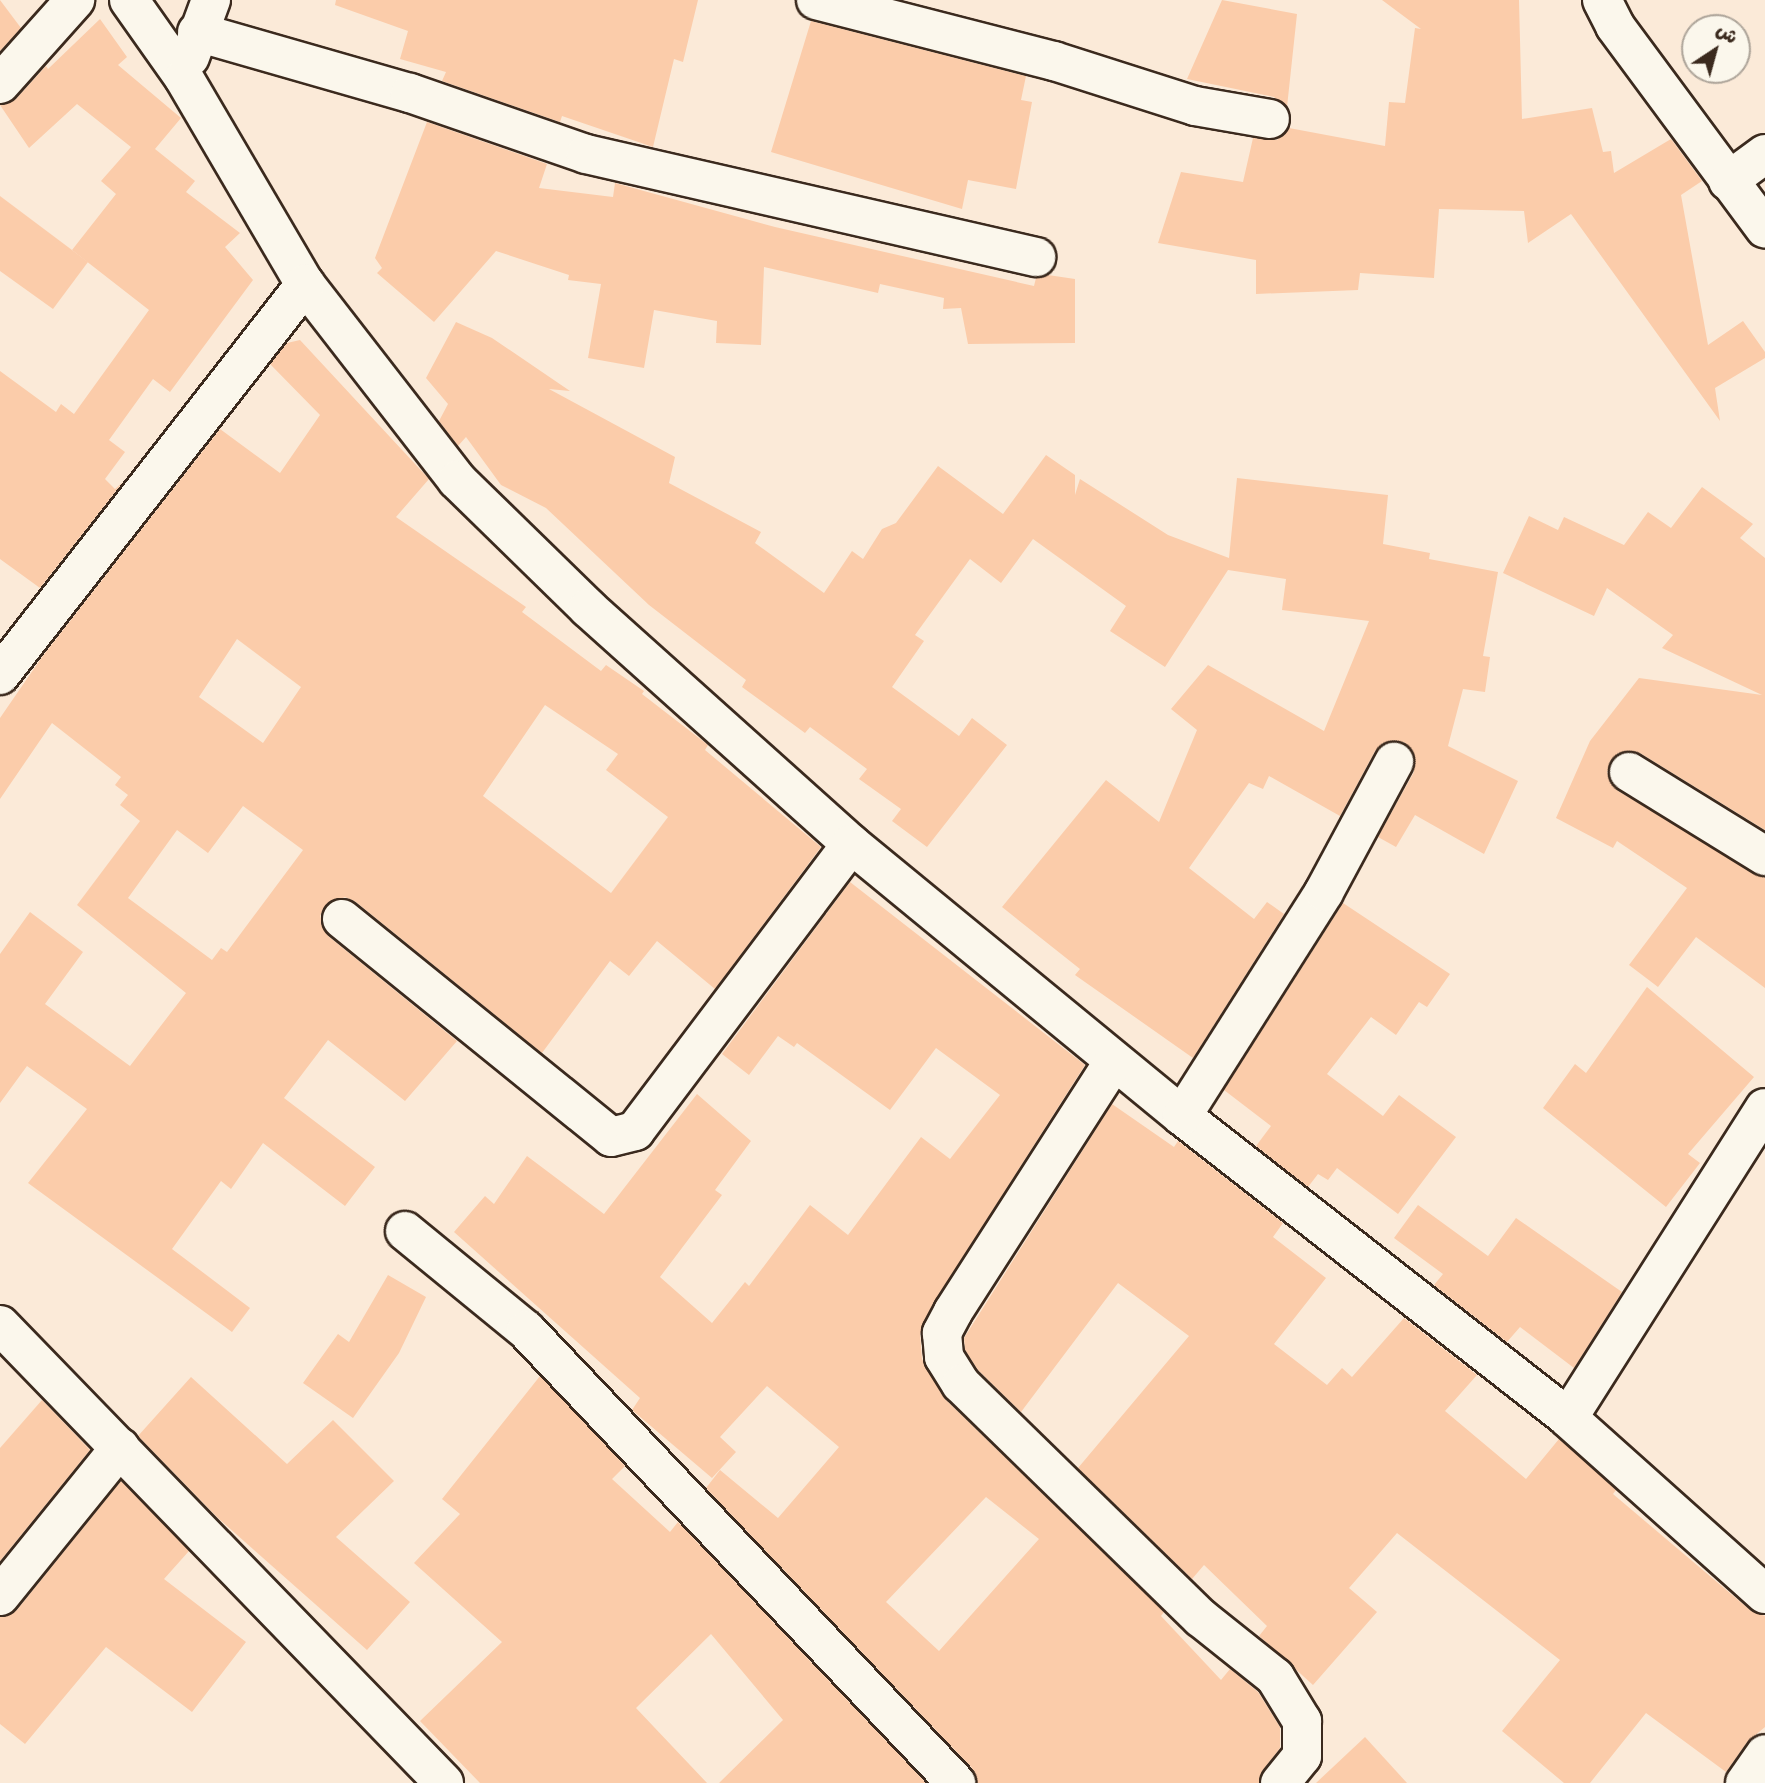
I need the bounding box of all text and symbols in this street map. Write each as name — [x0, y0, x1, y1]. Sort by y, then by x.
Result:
north arrow — [1681, 14, 1751, 84]
text: ش — [1712, 18, 1743, 49]

